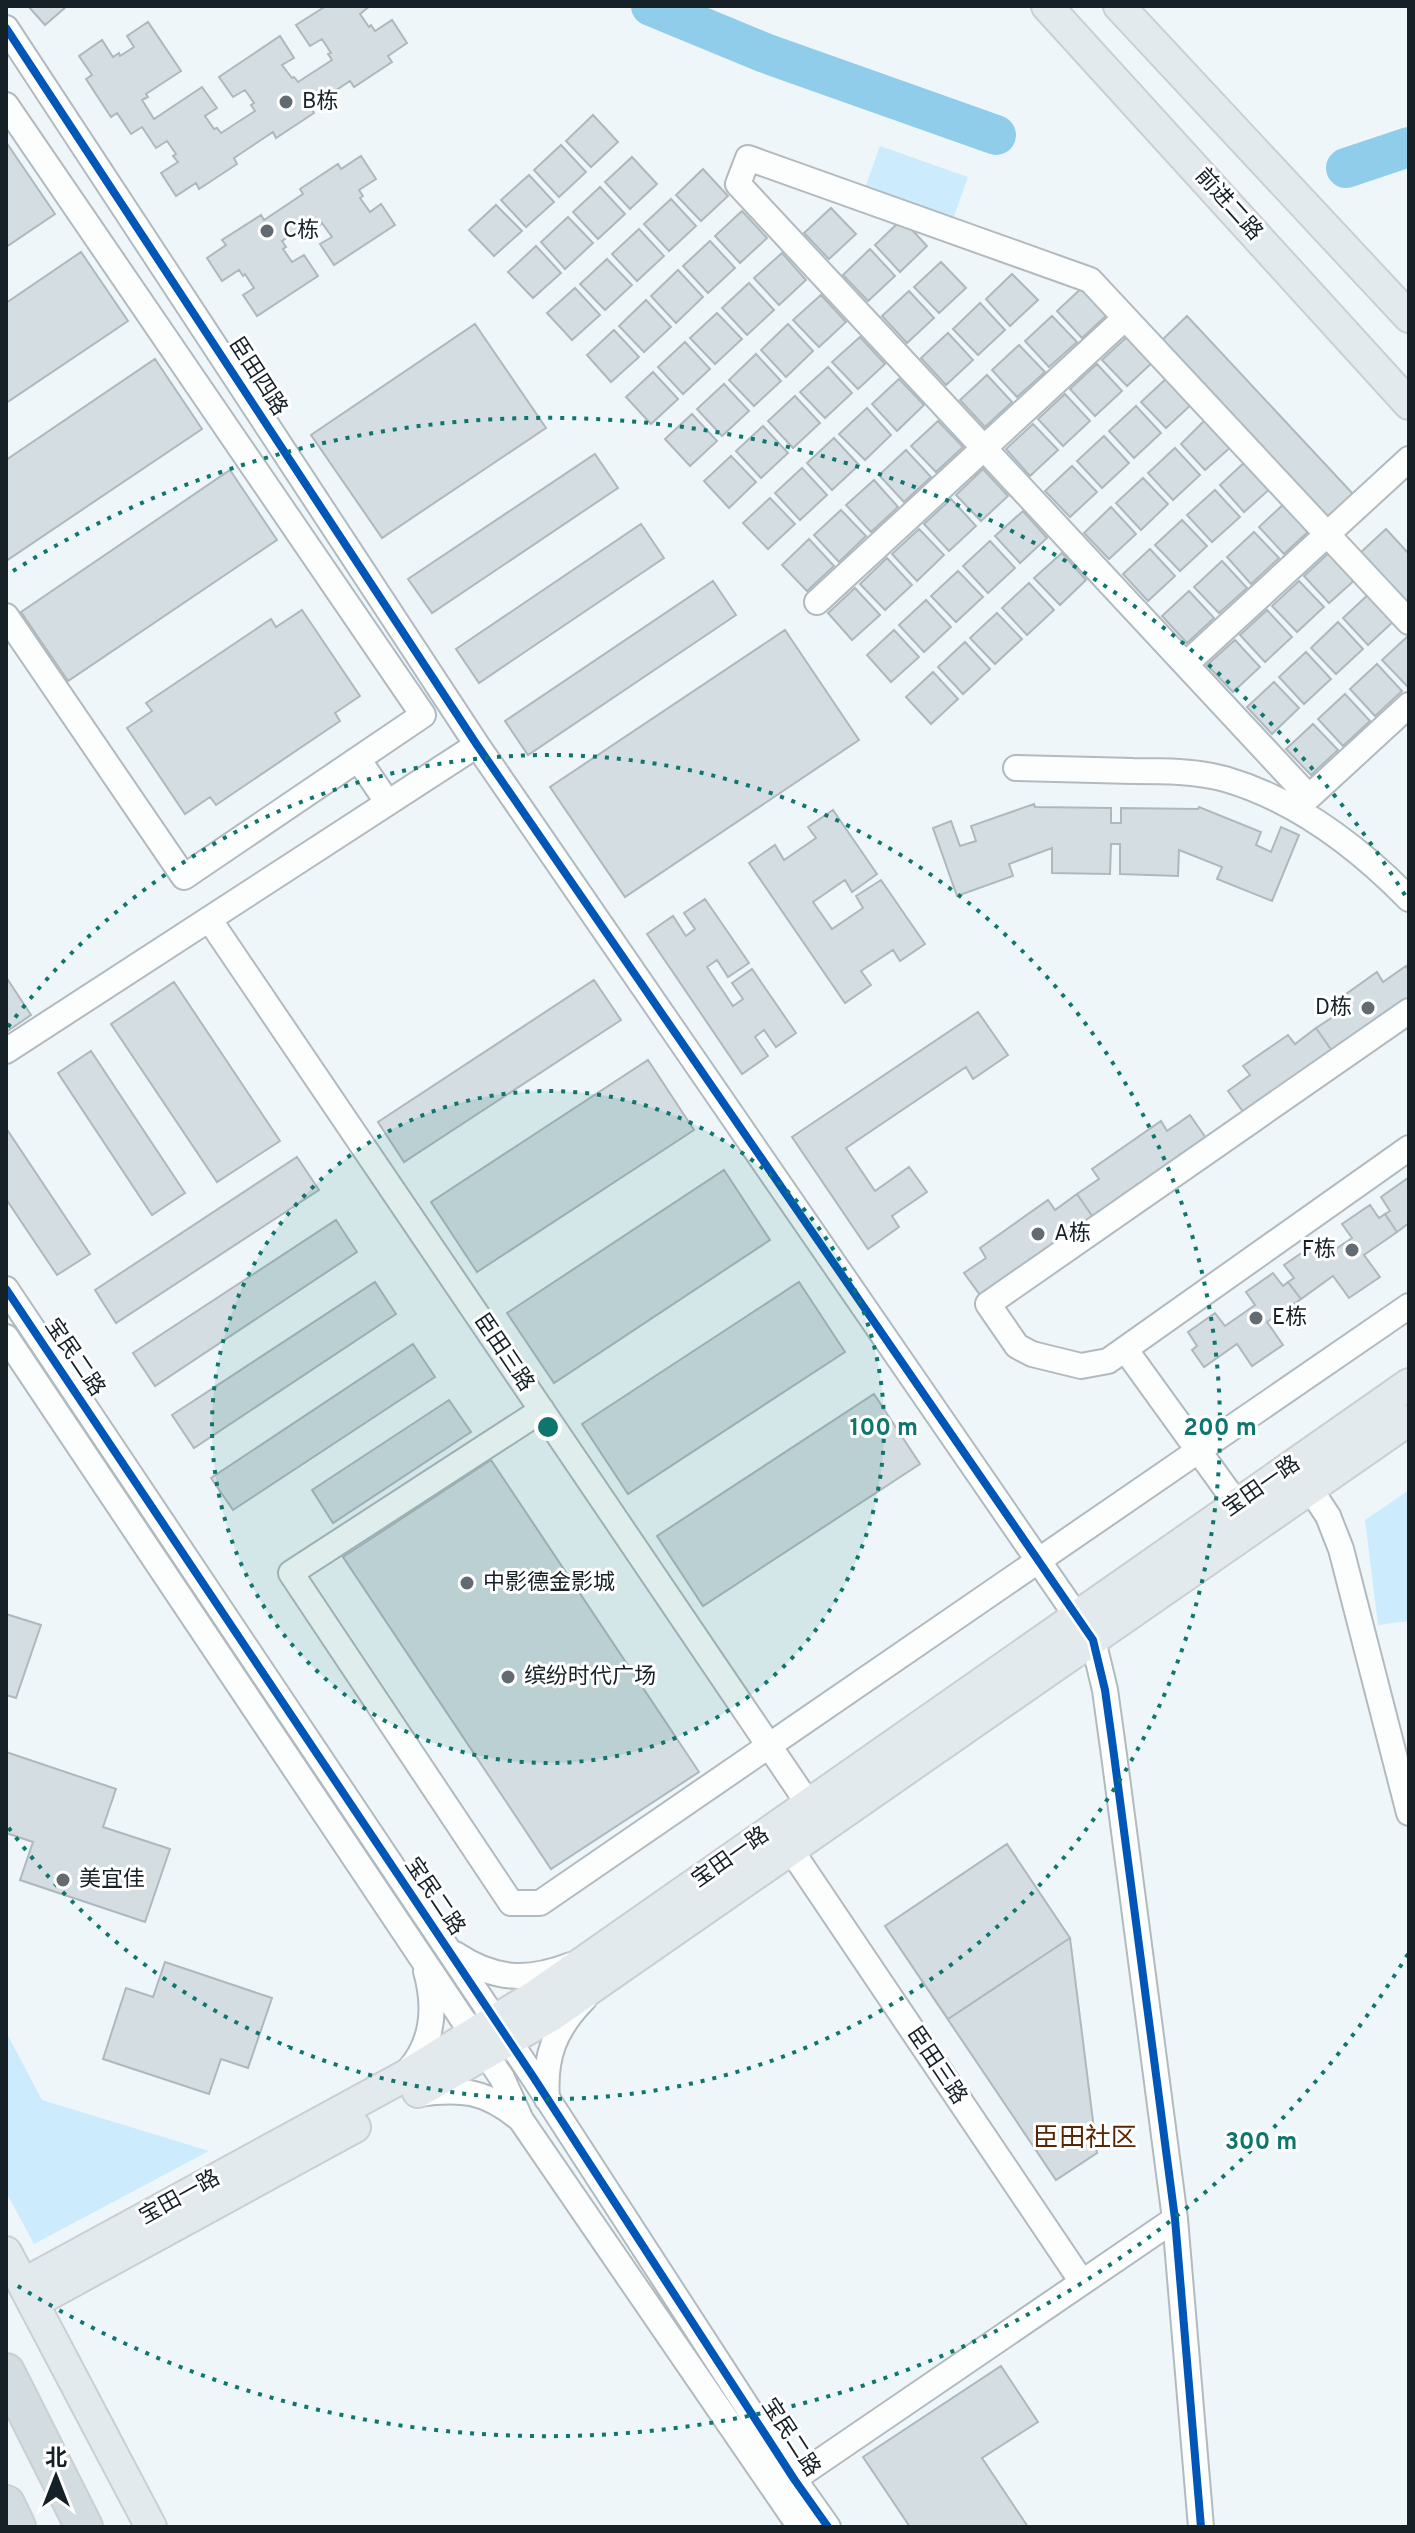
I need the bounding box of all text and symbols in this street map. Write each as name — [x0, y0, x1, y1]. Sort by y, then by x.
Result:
place label: B栋 — [302, 89, 338, 116]
marker: B栋 — [277, 93, 295, 111]
street label: 前进二路 — [1189, 163, 1267, 247]
place label: C栋 — [283, 218, 319, 245]
marker: C栋 — [258, 222, 276, 240]
street label: 臣田四路 — [222, 333, 292, 421]
place label: D栋 — [1315, 995, 1352, 1022]
marker: D栋 — [1359, 999, 1377, 1017]
place label: A栋 — [1054, 1221, 1091, 1248]
marker: A栋 — [1029, 1225, 1047, 1243]
place label: F栋 — [1302, 1237, 1336, 1264]
marker: F栋 — [1343, 1241, 1361, 1259]
place label: E栋 — [1272, 1305, 1307, 1332]
street label: 臣田三路 — [467, 1309, 539, 1397]
marker: E栋 — [1247, 1309, 1265, 1327]
street label: 宝民二路 — [38, 1314, 110, 1402]
centre of rings — [534, 1413, 562, 1441]
text: 100 m — [850, 1414, 918, 1444]
text: 200 m — [1183, 1414, 1257, 1444]
street label: 宝田一路 — [1218, 1451, 1306, 1523]
place label: 中影德金影城 — [483, 1570, 615, 1597]
marker: 中影德金影城 — [458, 1574, 476, 1592]
place label: 缤纷时代广场 — [524, 1664, 656, 1691]
marker: 缤纷时代广场 — [499, 1668, 517, 1686]
street label: 宝田一路 — [687, 1822, 775, 1894]
street label: 宝民二路 — [398, 1853, 470, 1941]
place label: 美宜佳 — [79, 1867, 145, 1894]
marker: 美宜佳 — [54, 1871, 72, 1889]
street label: 臣田三路 — [900, 2022, 972, 2110]
district label: 臣田社区 — [1033, 2123, 1137, 2156]
text: 300 m — [1225, 2128, 1297, 2158]
street label: 宝田一路 — [135, 2165, 225, 2231]
street label: 宝民二路 — [755, 2394, 825, 2482]
north arrow — [16, 2437, 96, 2517]
text: 北 — [45, 2446, 67, 2473]

